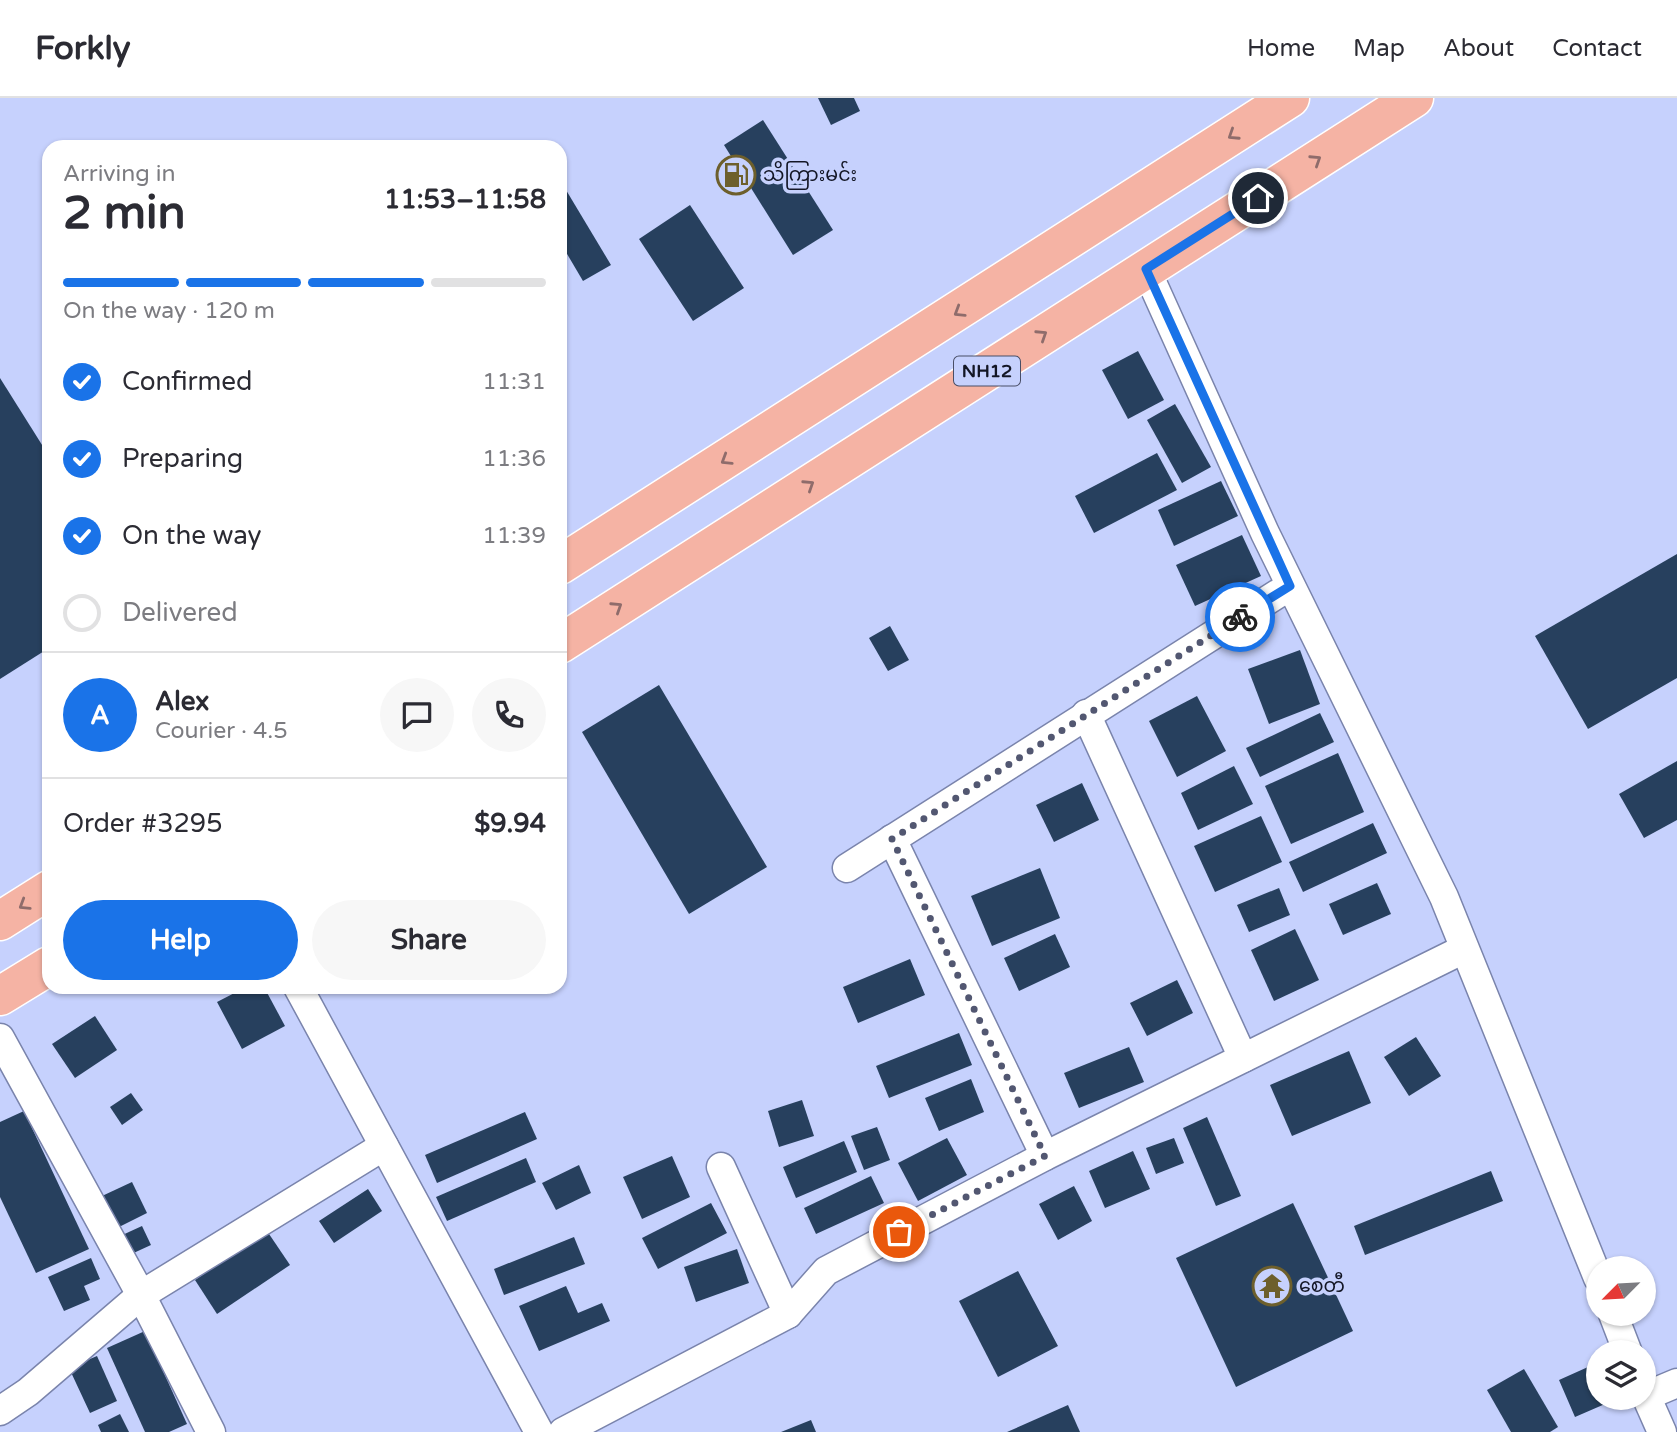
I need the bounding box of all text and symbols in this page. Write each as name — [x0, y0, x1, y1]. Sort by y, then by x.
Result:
text: Forkly — [35, 29, 130, 68]
text: Home — [1247, 34, 1315, 63]
text: Map — [1353, 34, 1405, 63]
text: About — [1443, 34, 1514, 63]
text: Contact — [1552, 34, 1642, 63]
one-way arrow — [1228, 127, 1241, 140]
fuel station icon: သိကြားမင်း — [715, 154, 757, 196]
one-way arrow — [1308, 156, 1321, 169]
text: Arriving in — [63, 160, 176, 188]
place label: သိကြားမင်း — [763, 160, 857, 190]
pin — [1228, 168, 1288, 228]
icon: home — [1239, 179, 1277, 217]
text: 11:53–11:58 — [384, 184, 546, 215]
text: 2 min — [63, 186, 186, 241]
text: On the way · 120 m — [63, 297, 275, 325]
one-way arrow — [954, 303, 967, 316]
one-way arrow — [1034, 331, 1047, 344]
road number: NH12 — [954, 356, 1020, 386]
icon: check — [63, 363, 101, 401]
text: Confirmed — [122, 366, 252, 397]
text: 11:31 — [482, 368, 546, 396]
icon: check — [63, 440, 101, 478]
text: Preparing — [122, 443, 243, 474]
text: 11:36 — [482, 445, 546, 473]
one-way arrow — [720, 451, 733, 464]
one-way arrow — [801, 480, 814, 493]
icon: check — [63, 517, 101, 555]
text: On the way — [122, 520, 262, 551]
text: 11:39 — [482, 522, 546, 550]
courier — [1205, 582, 1275, 652]
text: Delivered — [122, 597, 238, 628]
icon: bike — [1221, 598, 1259, 636]
one-way arrow — [610, 603, 623, 616]
button: chat — [380, 678, 454, 752]
button: phone — [472, 678, 546, 752]
text: Alex — [155, 686, 209, 717]
text: A — [90, 700, 110, 731]
text: Courier · 4.5 — [155, 717, 288, 745]
text: Order #3295 — [63, 808, 223, 839]
text: $9.94 — [474, 808, 546, 839]
one-way arrow — [19, 897, 32, 910]
button: Help — [63, 900, 298, 980]
button: Share — [312, 900, 546, 980]
pin — [869, 1202, 929, 1262]
icon: bag — [880, 1213, 918, 1251]
north arrow — [1586, 1256, 1656, 1326]
map controls — [1586, 1256, 1656, 1410]
temple icon: စေတီ — [1251, 1265, 1293, 1307]
place label: စေတီ — [1299, 1271, 1345, 1297]
button: layers — [1586, 1340, 1656, 1410]

